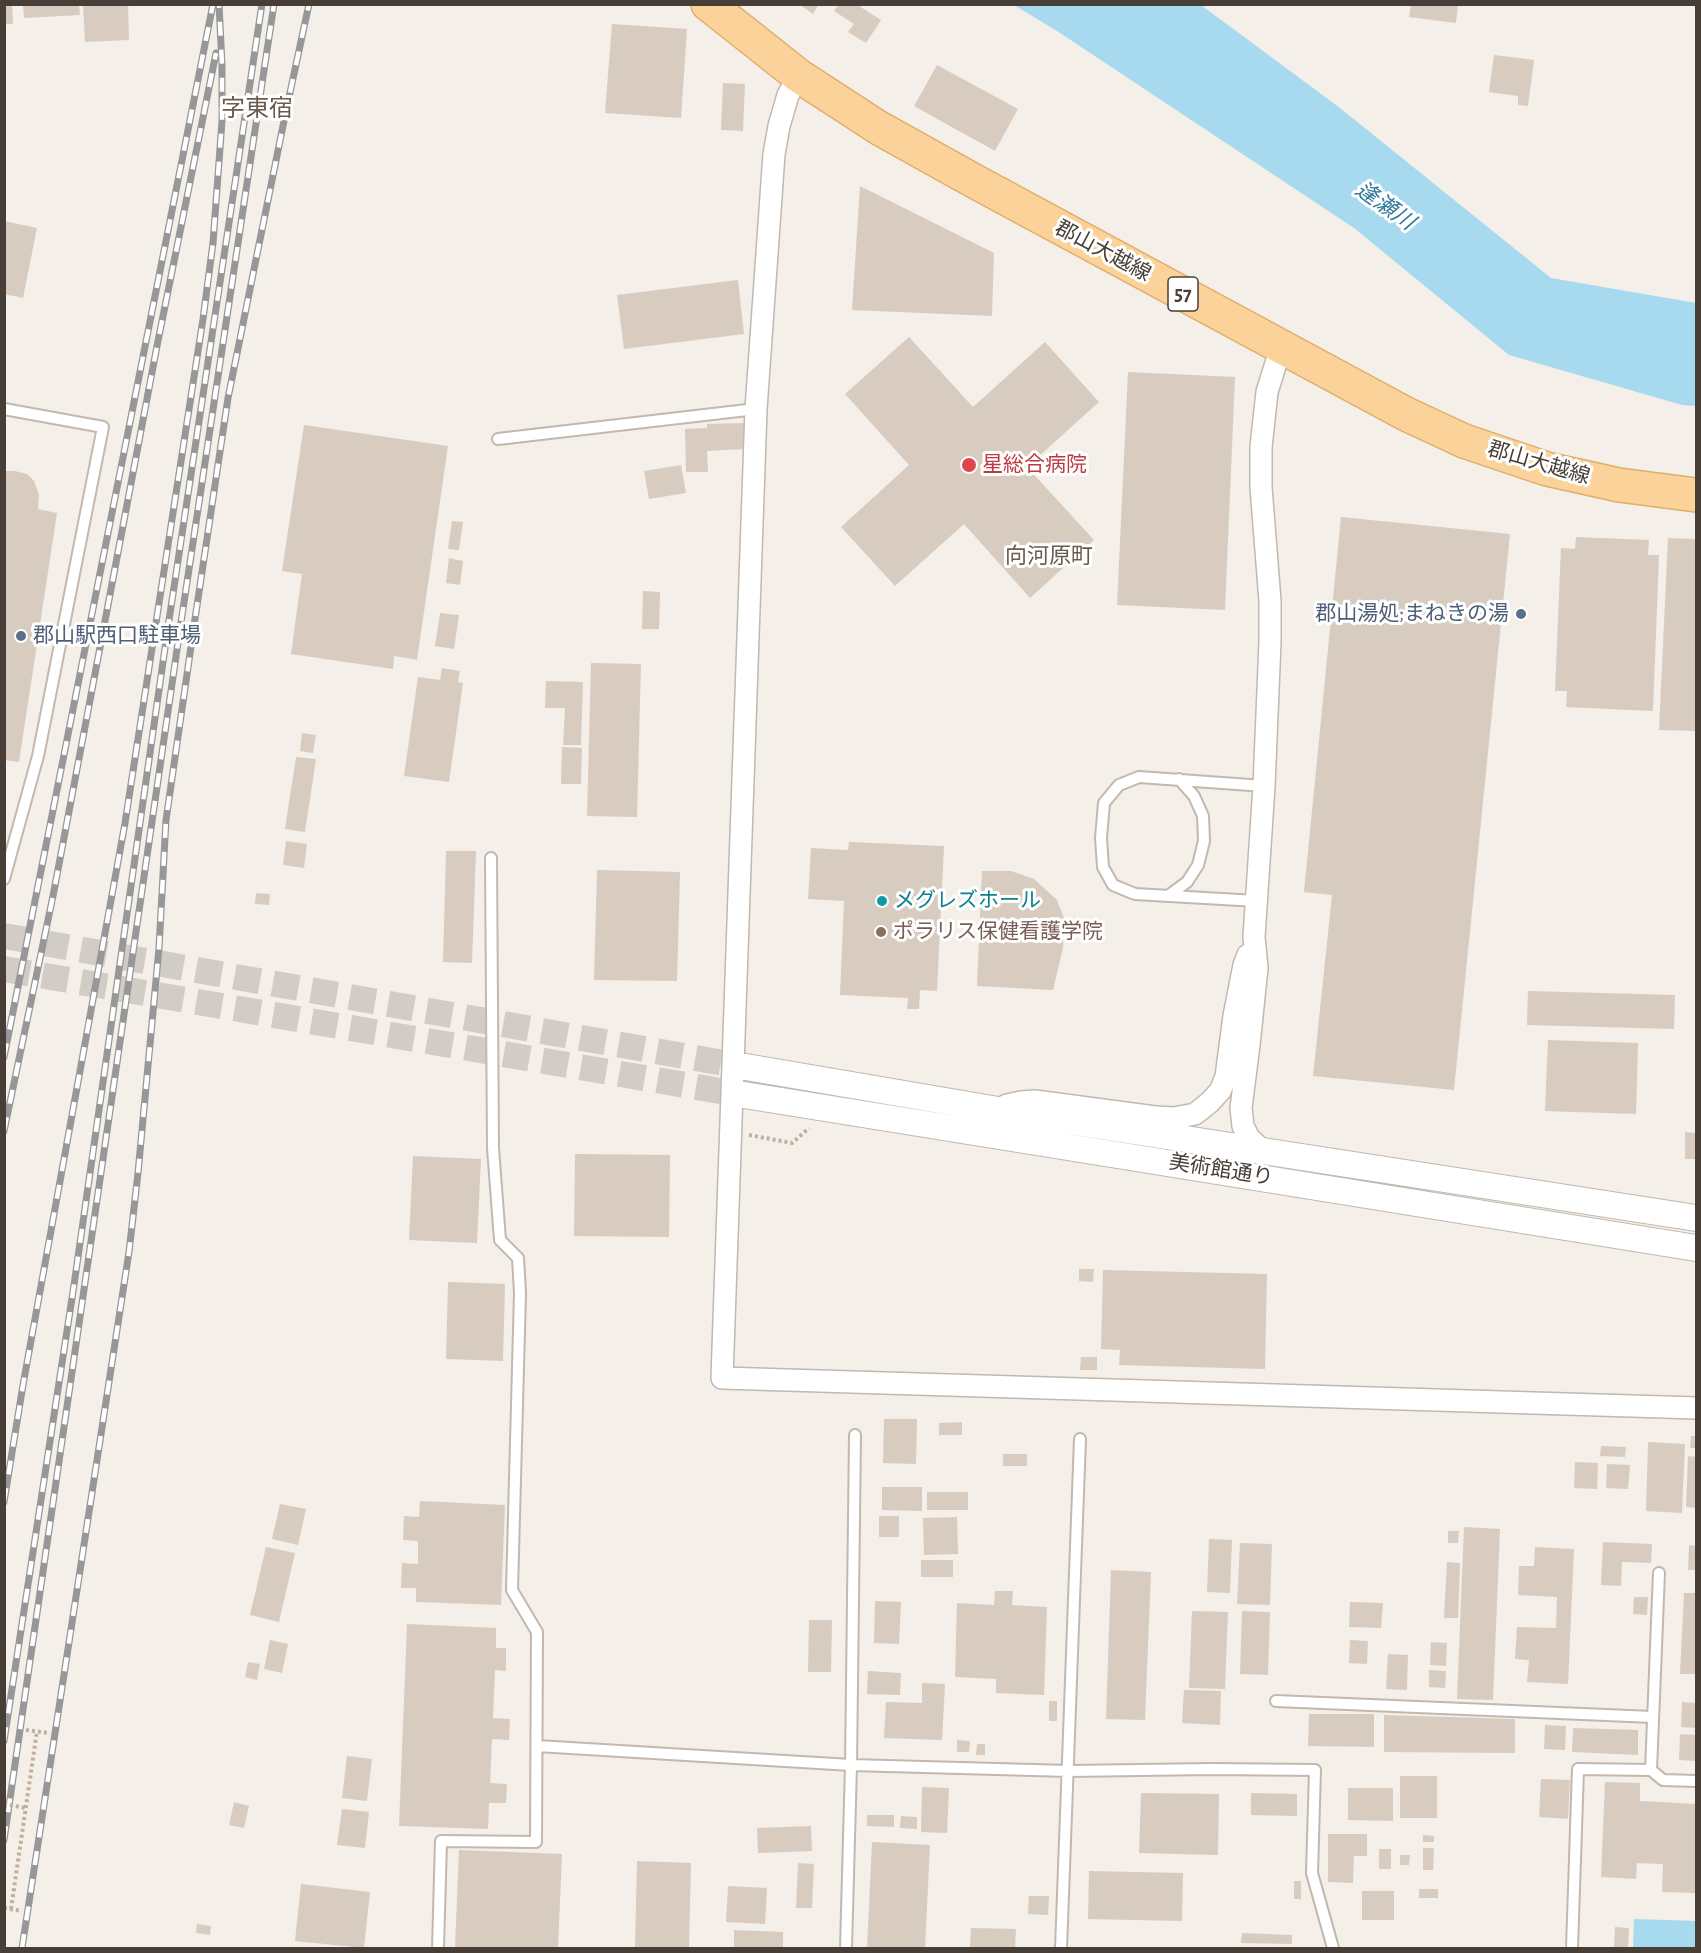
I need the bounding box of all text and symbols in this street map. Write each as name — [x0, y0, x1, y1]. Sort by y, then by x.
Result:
district label: 字東宿 — [221, 95, 293, 123]
water label: 逢瀬川 — [1350, 176, 1420, 236]
street label: 郡山大越線 — [1051, 215, 1155, 287]
road number: 57 — [1168, 277, 1198, 311]
street label: 郡山大越線 — [1485, 436, 1593, 490]
place label: 星総合病院 — [982, 452, 1087, 478]
marker: 星総合病院 — [960, 456, 978, 474]
district label: 向河原町 — [1005, 543, 1093, 569]
place label: 郡山湯処;まねきの湯 — [1315, 601, 1509, 627]
marker: 郡山湯処;まねきの湯 — [1514, 607, 1528, 621]
place label: 郡山駅西口駐車場 — [33, 623, 201, 649]
marker: 郡山駅西口駐車場 — [14, 629, 28, 643]
place label: メグレズホール — [894, 888, 1041, 914]
marker: メグレズホール — [875, 894, 889, 908]
place label: ポラリス保健看護学院 — [893, 919, 1103, 945]
marker: ポラリス保健看護学院 — [874, 925, 888, 939]
street label: 美術館通り — [1167, 1149, 1275, 1191]

